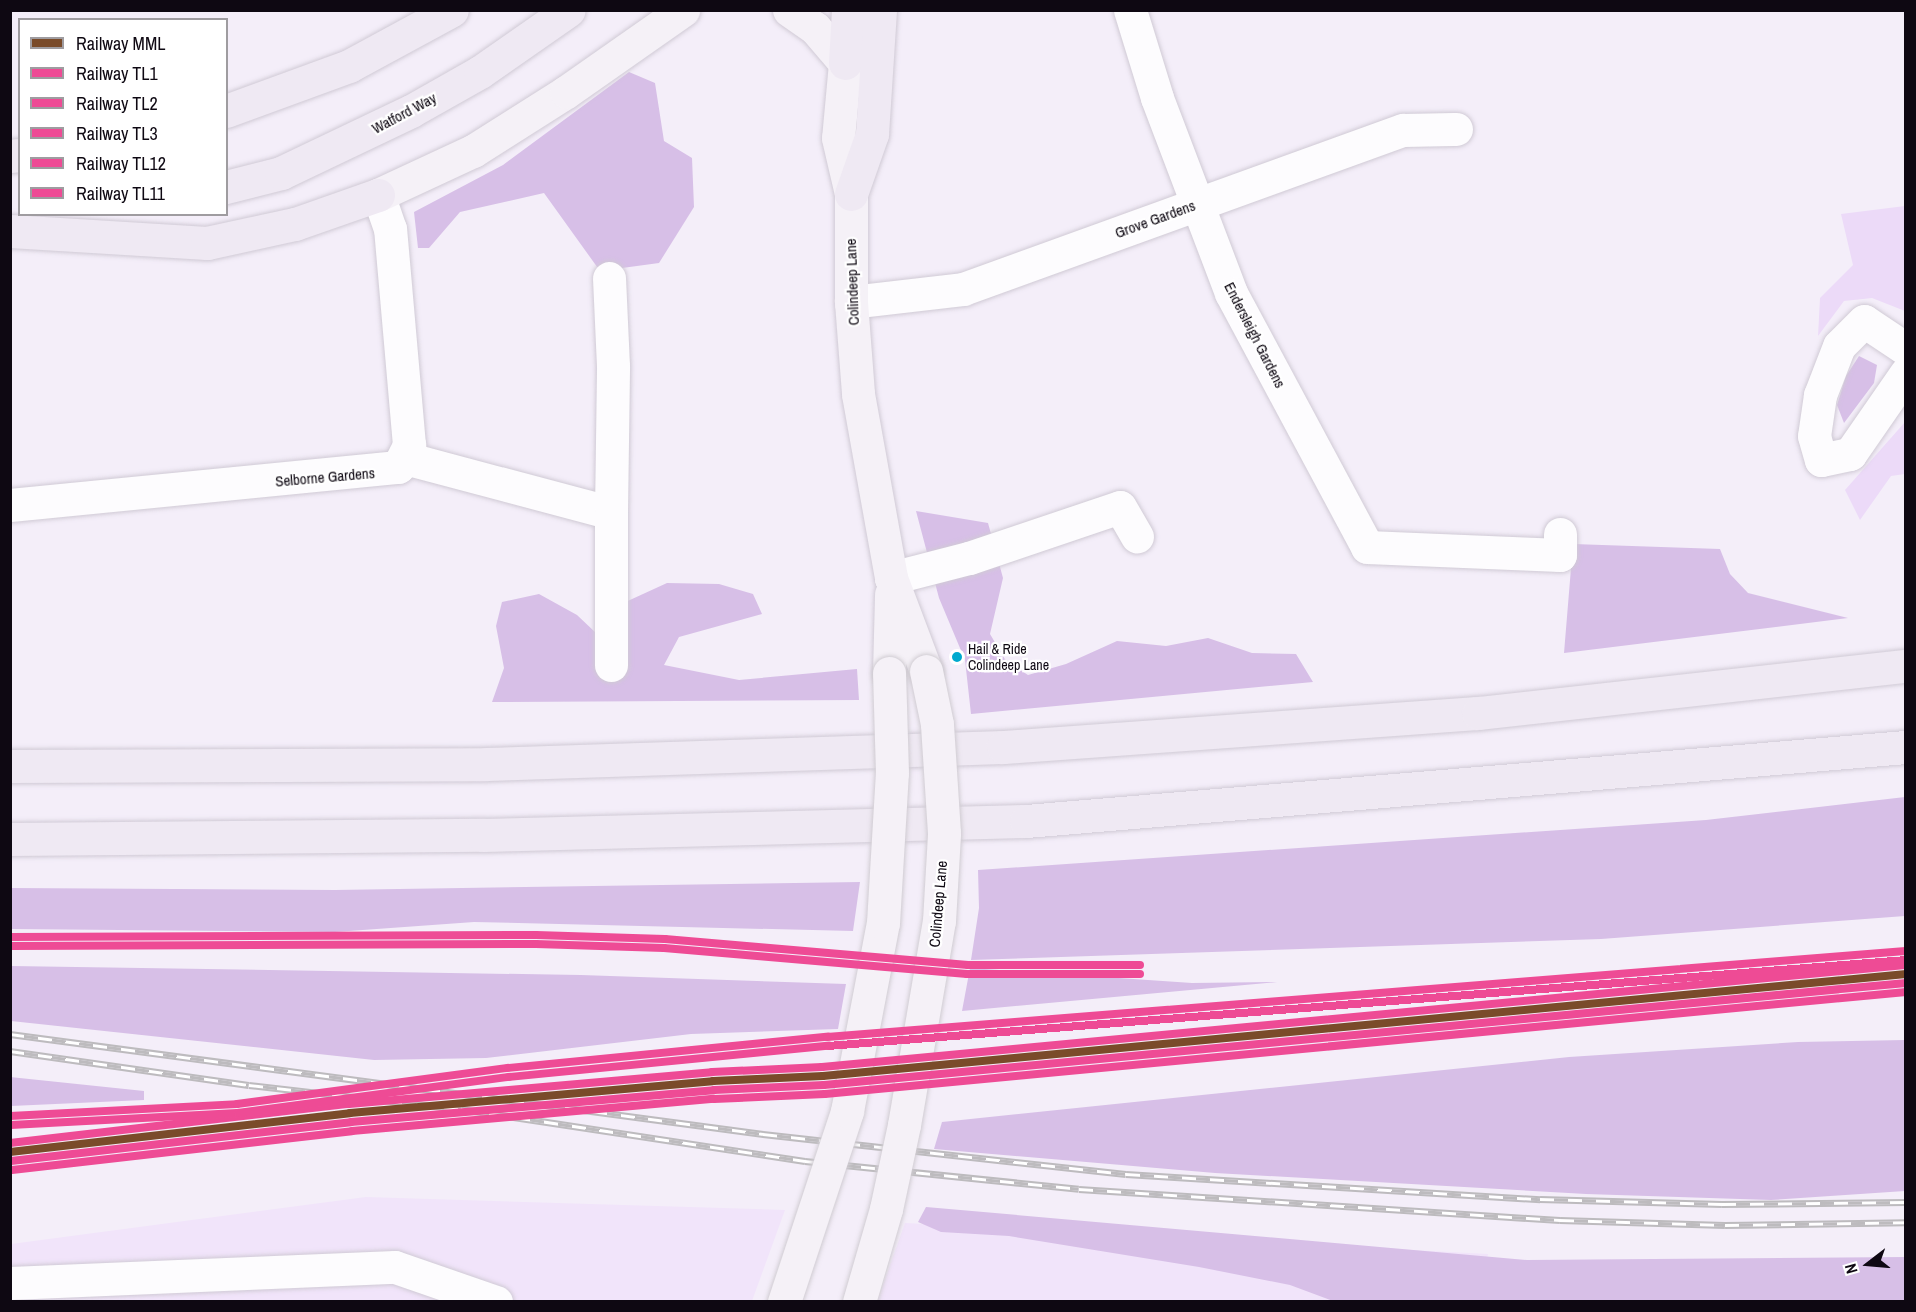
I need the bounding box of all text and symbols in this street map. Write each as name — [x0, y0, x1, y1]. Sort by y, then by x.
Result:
legend — [18, 18, 228, 216]
text: Railway MML — [76, 31, 165, 56]
text: Railway TL1 — [76, 61, 158, 86]
street label: Watford Way — [369, 89, 439, 137]
text: Railway TL2 — [76, 91, 158, 116]
text: Railway TL3 — [76, 121, 158, 146]
text: Railway TL12 — [76, 151, 166, 176]
text: Railway TL11 — [76, 181, 165, 206]
street label: Grove Gardens — [1112, 196, 1198, 242]
street label: Colindeep Lane — [841, 238, 863, 326]
street label: Endersleigh Gardens — [1221, 279, 1289, 391]
street label: Selborne Gardens — [274, 464, 376, 490]
place label: Hail & Ride Colindeep Lane — [968, 641, 1049, 674]
marker: Hail & Ride Colindeep Lane — [951, 651, 963, 663]
street label: Colindeep Lane — [925, 860, 951, 948]
north arrow — [1838, 1234, 1898, 1294]
text: N — [1839, 1261, 1863, 1277]

